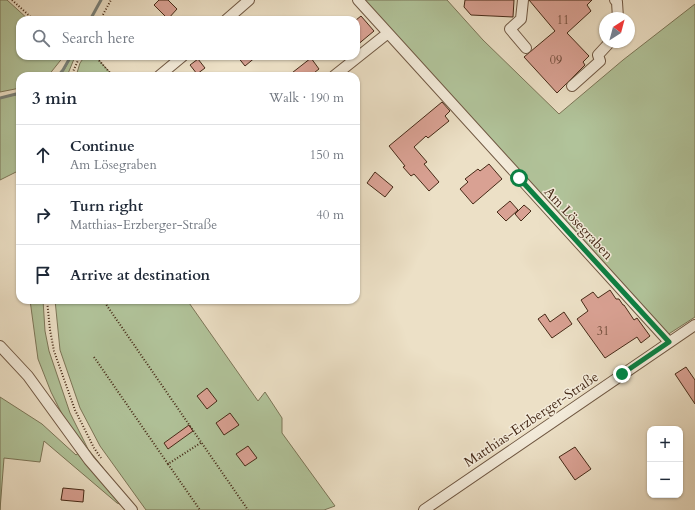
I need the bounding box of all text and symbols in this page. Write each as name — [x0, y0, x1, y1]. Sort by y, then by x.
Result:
house number: 11 — [557, 12, 569, 28]
north arrow — [599, 12, 635, 48]
search box — [16, 16, 360, 60]
icon: search — [30, 27, 52, 49]
text: Search here — [62, 28, 135, 48]
house number: 09 — [550, 52, 562, 68]
text: 3 min — [32, 87, 77, 110]
text: Walk · 190 m — [269, 89, 344, 107]
text: Continue — [70, 136, 135, 156]
icon: ahead — [32, 144, 54, 166]
text: 150 m — [310, 146, 344, 164]
text: Am Lösegraben — [70, 156, 157, 174]
route start — [510, 169, 528, 187]
street label: Am Lösegraben — [540, 183, 617, 264]
text: Turn right — [70, 196, 143, 216]
icon: right — [32, 204, 54, 226]
text: 40 m — [316, 206, 344, 224]
text: Matthias-Erzberger-Straße — [70, 216, 217, 234]
icon: arrive — [32, 264, 54, 286]
text: Arrive at destination — [70, 265, 210, 285]
house number: 31 — [597, 323, 609, 339]
route end — [613, 365, 631, 383]
street label: Matthias-Erzberger-Straße — [460, 367, 602, 472]
map controls — [647, 426, 683, 498]
button: + — [647, 426, 683, 462]
button: − — [647, 462, 683, 498]

